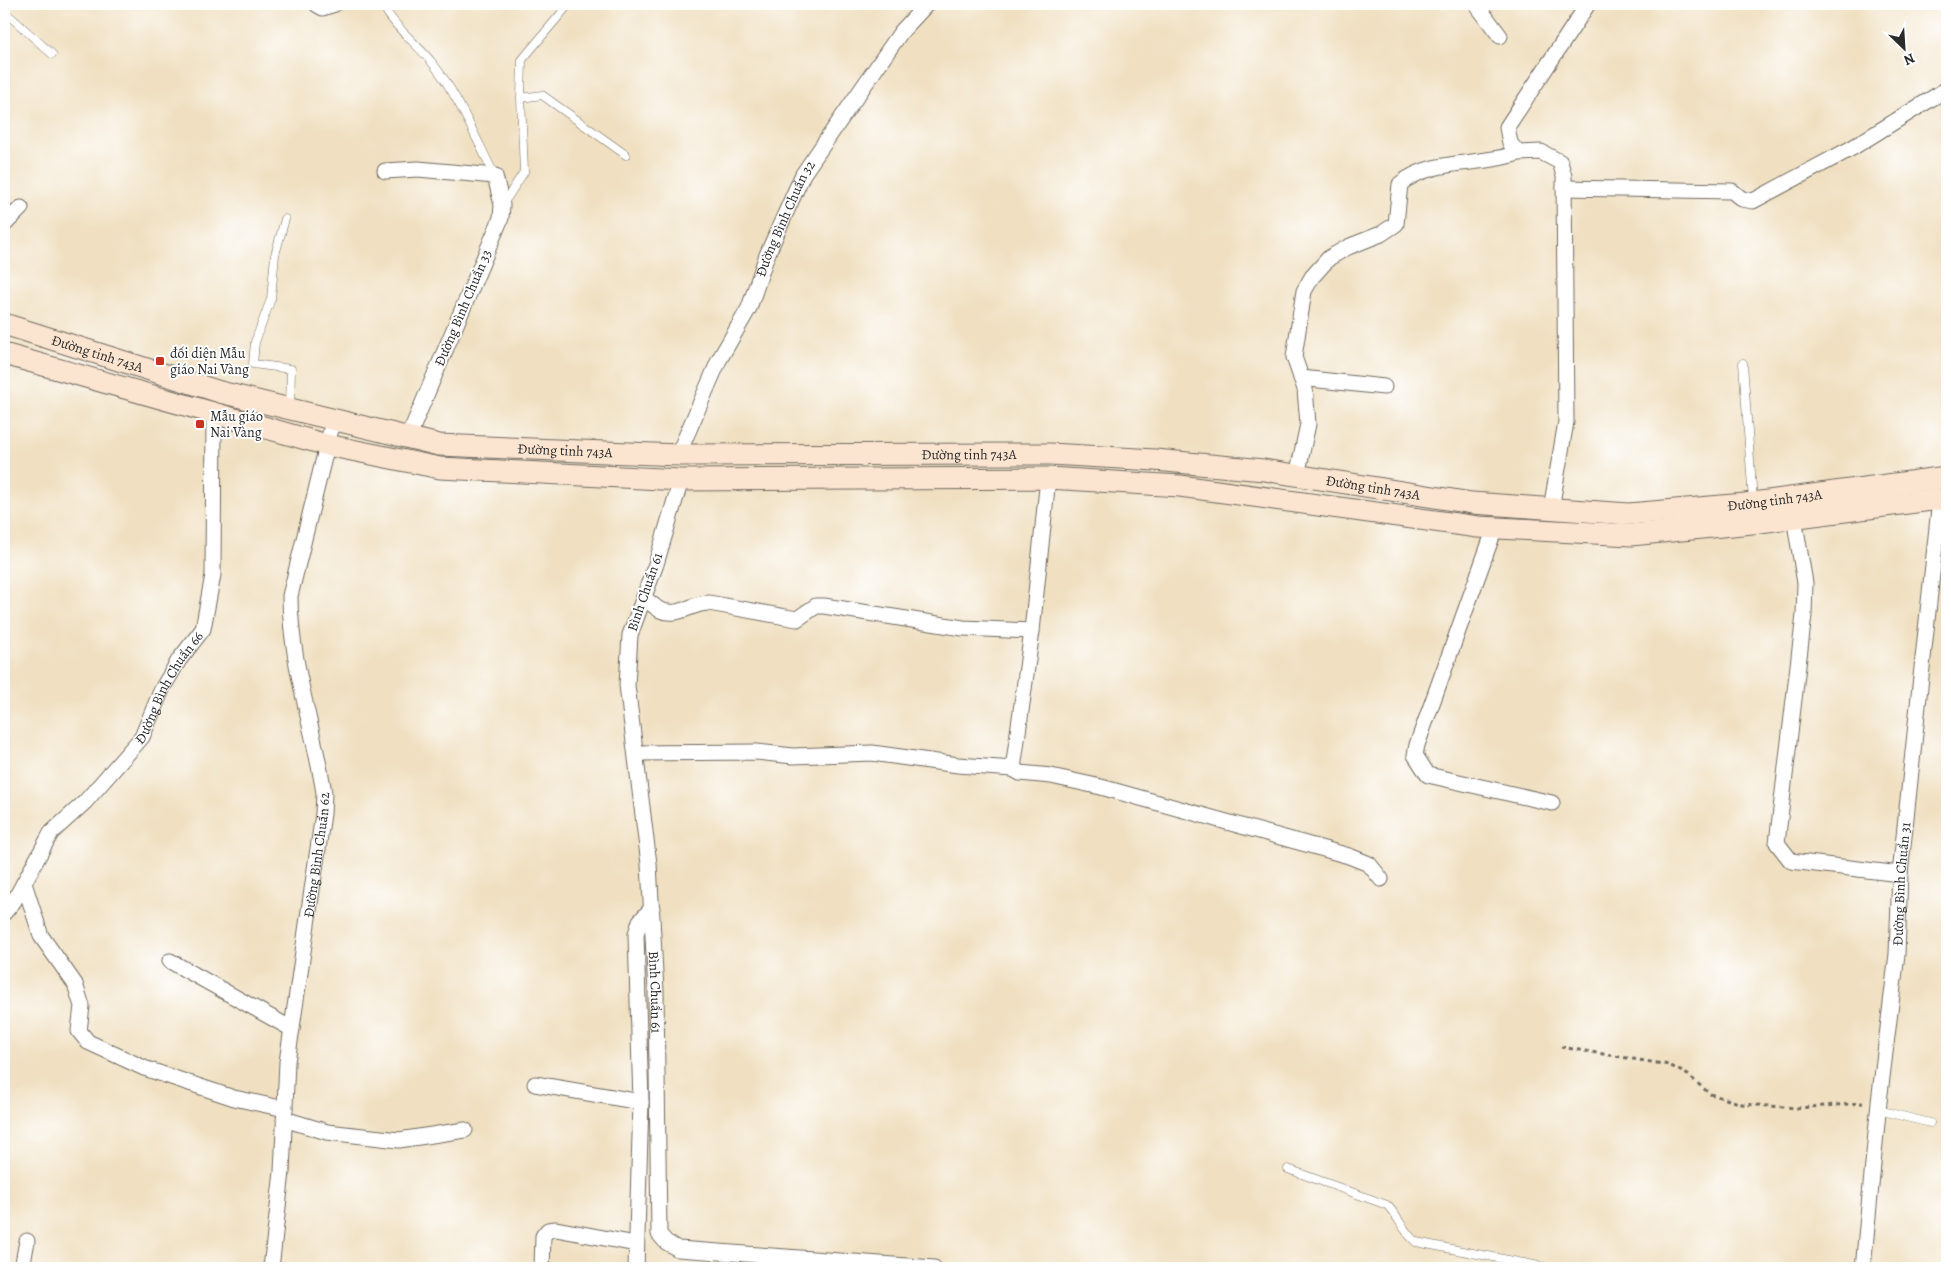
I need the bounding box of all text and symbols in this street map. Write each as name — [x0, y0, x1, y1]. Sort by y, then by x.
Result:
north arrow — [1878, 22, 1928, 72]
text: N — [1901, 49, 1918, 70]
street label: Đường Bình Chuẩn 32 — [751, 156, 819, 279]
street label: Đường Bình Chuẩn 33 — [430, 247, 496, 369]
street label: Đường tỉnh 743A — [49, 330, 147, 377]
place label: đối diện Mẫu giáo Nai Vàng — [170, 344, 249, 379]
marker: đối diện Mẫu giáo Nai Vàng — [154, 355, 166, 367]
place label: Mẫu giáo Nai Vàng — [210, 407, 263, 442]
marker: Mẫu giáo Nai Vàng — [194, 418, 206, 430]
street label: Đường tỉnh 743A — [517, 439, 614, 462]
street label: Đường tỉnh 743A — [921, 445, 1017, 464]
street label: Đường tỉnh 743A — [1325, 470, 1422, 504]
street label: Đường tỉnh 743A — [1727, 484, 1824, 515]
street label: Bình Chuẩn 61 — [623, 550, 667, 634]
street label: Đường Bình Chuẩn 66 — [130, 627, 207, 748]
street label: Đường Bình Chuẩn 62 — [299, 791, 334, 919]
street label: Đường Bình Chuẩn 31 — [1888, 821, 1915, 946]
street label: Bình Chuẩn 61 — [644, 951, 666, 1034]

